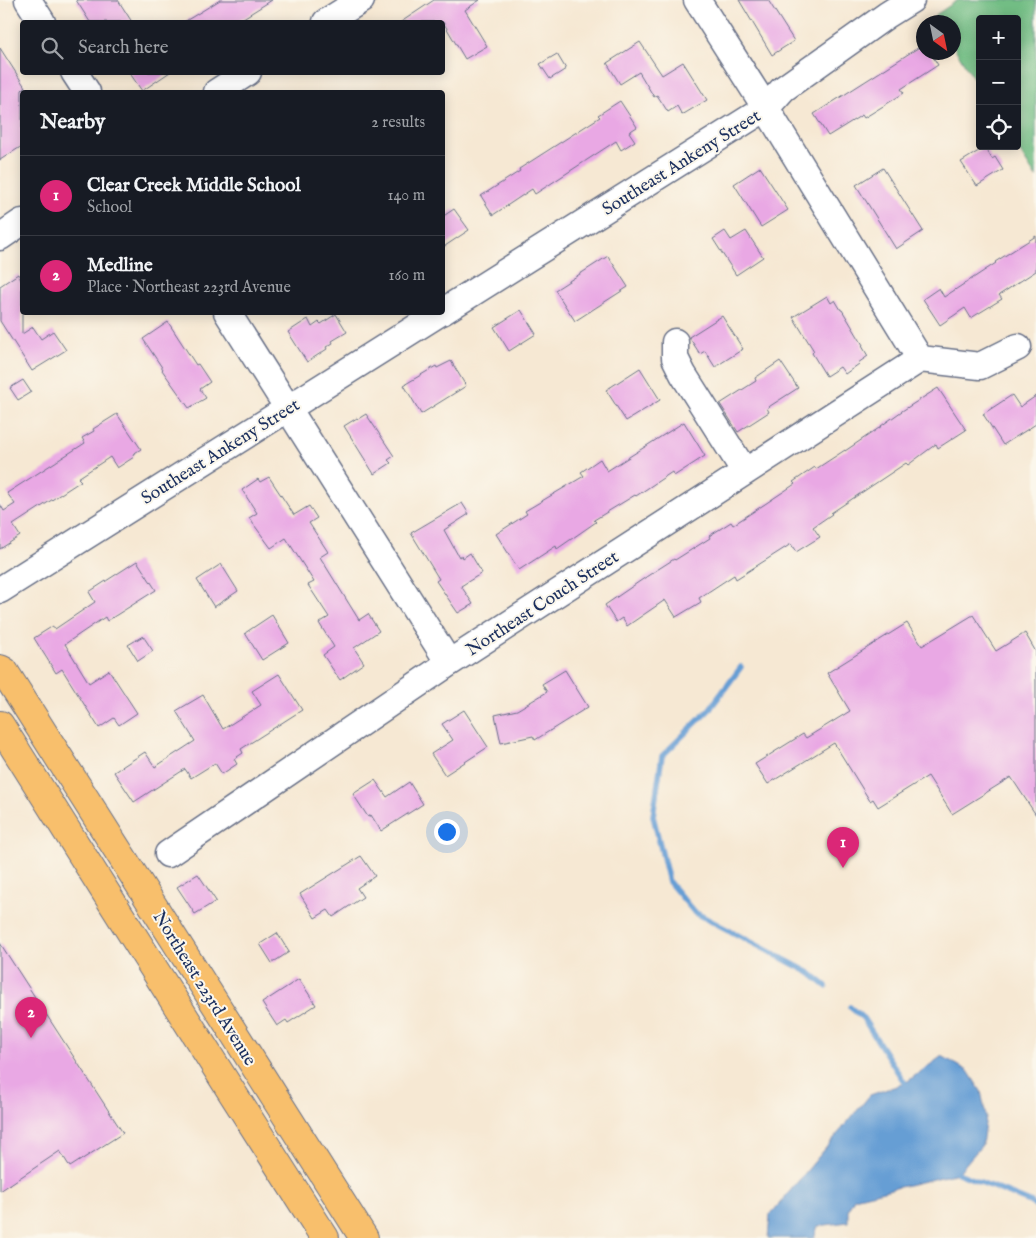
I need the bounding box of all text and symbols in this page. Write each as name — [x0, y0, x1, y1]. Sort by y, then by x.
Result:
north arrow — [916, 15, 961, 60]
map controls — [976, 15, 1021, 150]
button: + — [976, 15, 1021, 60]
search box — [20, 20, 445, 75]
icon: search — [38, 34, 66, 62]
text: Search here — [78, 36, 169, 60]
button: − — [976, 60, 1021, 105]
street label: Southeast Ankeny Street — [598, 105, 765, 221]
button: locate — [976, 105, 1021, 150]
text: Nearby — [40, 109, 105, 136]
text: 2 results — [371, 113, 425, 133]
text: Clear Creek Middle School — [87, 174, 301, 198]
text: 1 — [53, 186, 59, 206]
text: 140 m — [387, 186, 425, 206]
text: School — [87, 198, 132, 218]
text: Medline — [87, 254, 153, 278]
text: 2 — [52, 266, 60, 286]
text: 160 m — [389, 266, 425, 286]
text: Place · Northeast 223rd Avenue — [87, 278, 291, 298]
street label: Southeast Ankeny Street — [137, 394, 304, 510]
street label: Northeast Couch Street — [462, 546, 623, 662]
your location — [434, 819, 460, 845]
pin: 1 — [827, 827, 859, 868]
street label: Northeast 223rd Avenue — [147, 907, 261, 1070]
pin: 2 — [15, 997, 47, 1038]

